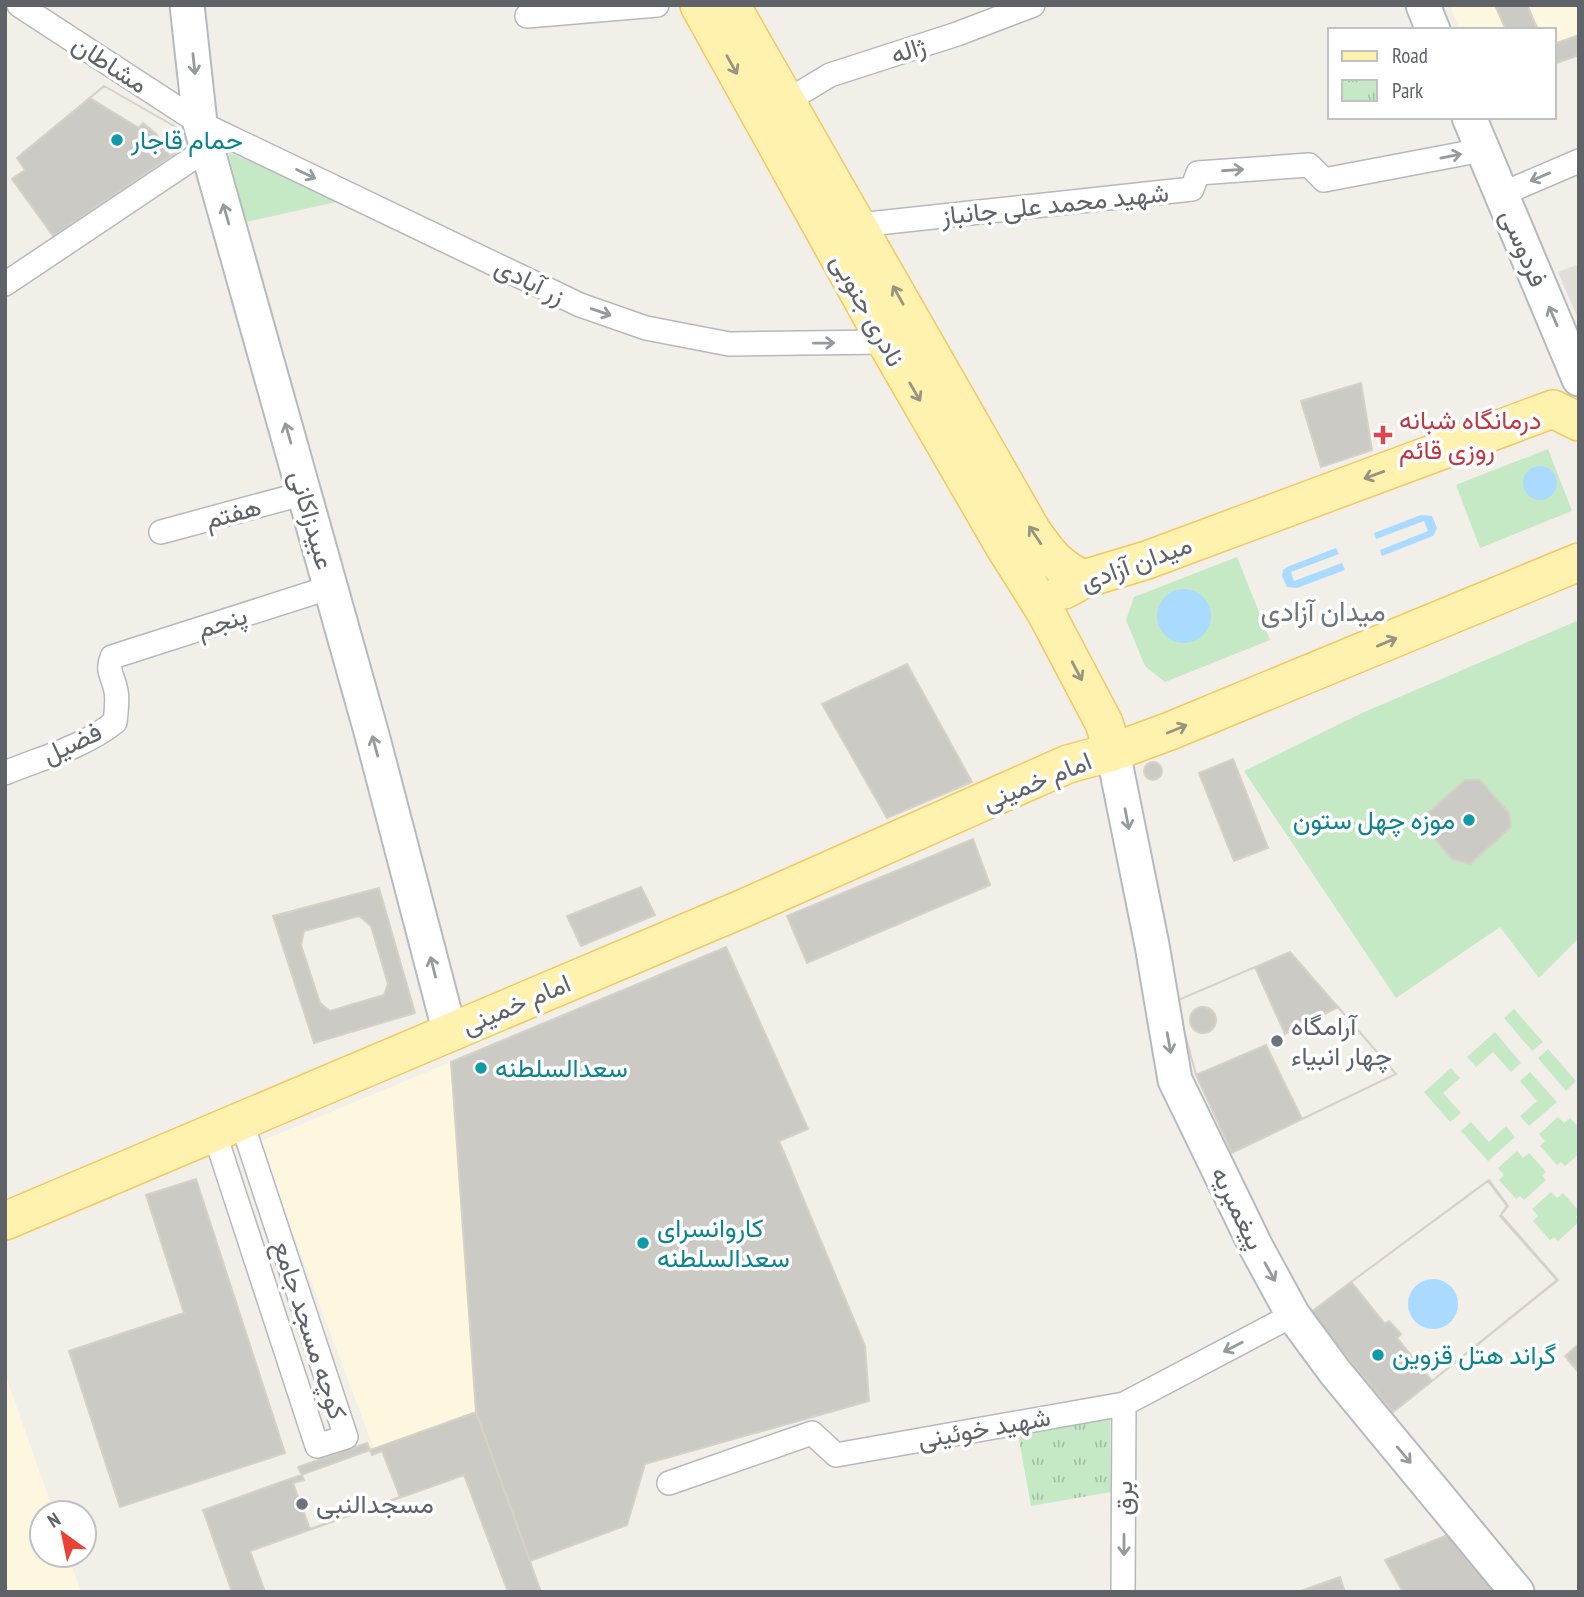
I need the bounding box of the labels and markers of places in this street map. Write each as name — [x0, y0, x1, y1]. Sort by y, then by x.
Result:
place label: حمام قاجار — [130, 123, 243, 157]
marker: حمام قاجار — [109, 132, 125, 148]
place label: درمانگاه شبانه روزی قائم — [1399, 403, 1541, 467]
marker: درمانگاه شبانه روزی قائم — [1373, 425, 1393, 445]
place label: موزه چهل ستون — [1293, 803, 1455, 838]
marker: موزه چهل ستون — [1461, 812, 1477, 828]
place label: آرامگاه چهار انبیاء — [1291, 1009, 1392, 1074]
marker: آرامگاه چهار انبیاء — [1269, 1033, 1285, 1049]
place label: سعدالسلطنه — [495, 1051, 628, 1084]
marker: سعدالسلطنه — [473, 1060, 489, 1076]
place label: کاروانسرای سعدالسلطنه — [657, 1211, 790, 1274]
marker: کاروانسرای سعدالسلطنه — [635, 1235, 651, 1251]
place label: گراند هتل قزوین — [1392, 1338, 1556, 1371]
marker: گراند هتل قزوین — [1370, 1347, 1386, 1363]
place label: مسجدالنبی — [316, 1487, 434, 1520]
marker: مسجدالنبی — [294, 1496, 310, 1512]

